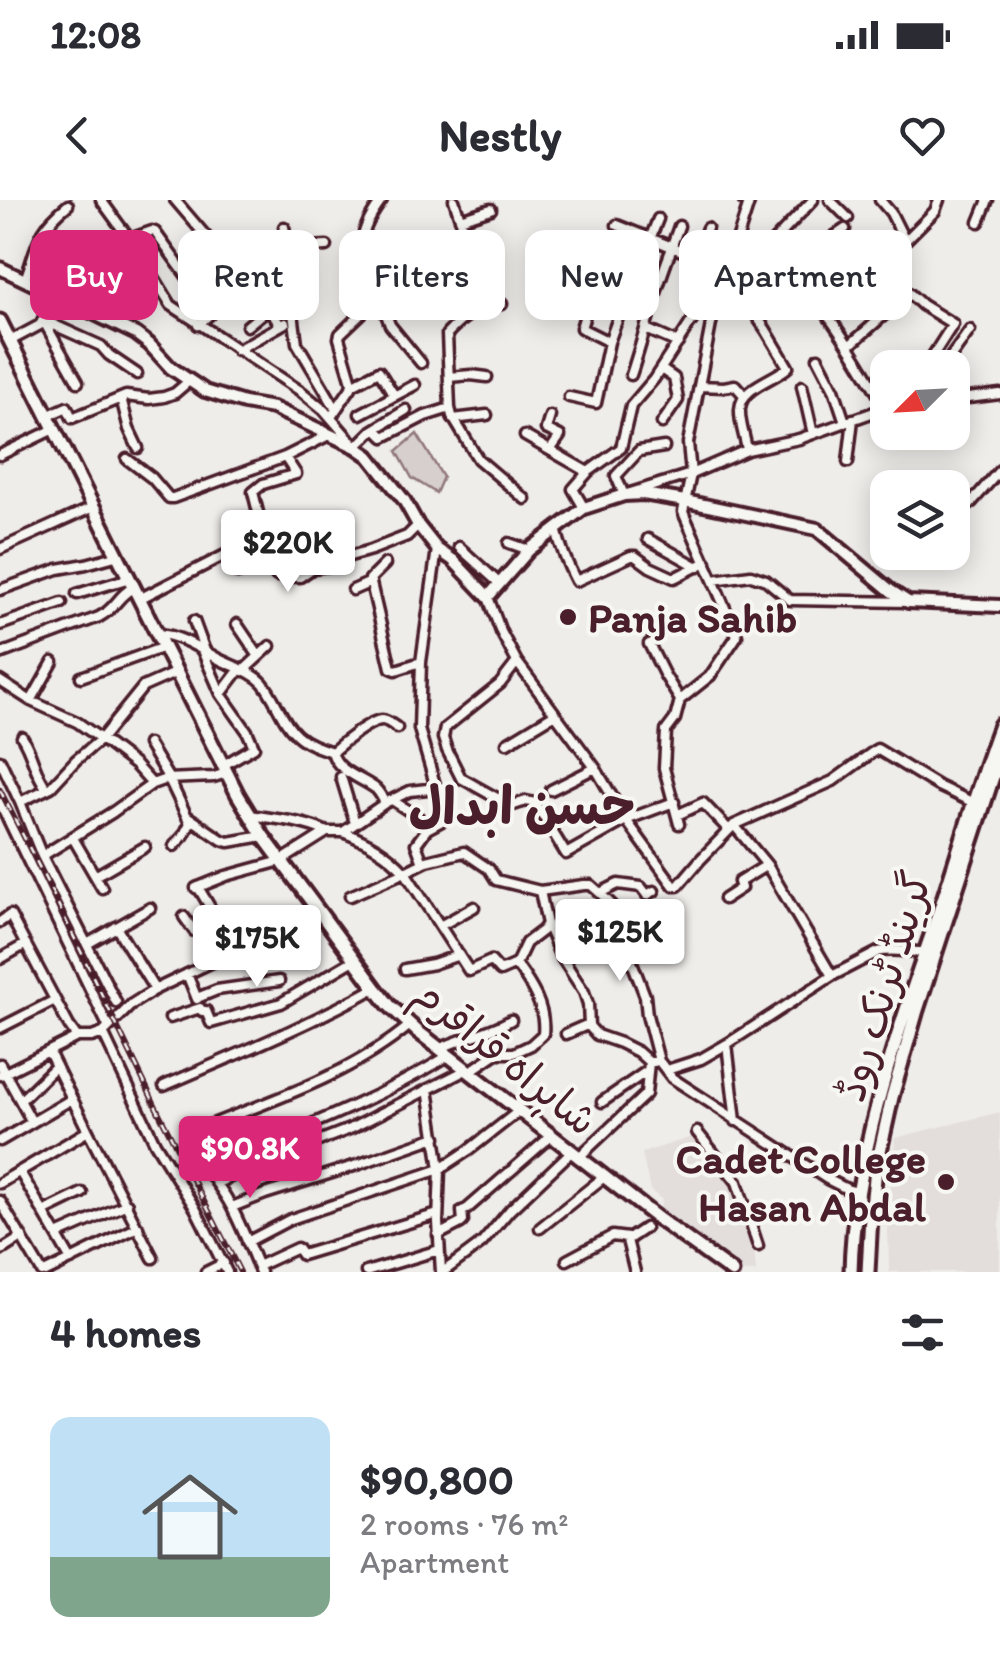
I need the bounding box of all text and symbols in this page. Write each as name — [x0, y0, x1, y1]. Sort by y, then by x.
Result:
text: 12:08 — [50, 12, 141, 58]
icon: back — [50, 108, 105, 163]
text: Nestly — [439, 108, 561, 162]
icon: heart — [895, 108, 950, 163]
chip: Buy — [30, 230, 158, 320]
chip: Rent — [178, 230, 319, 320]
chip: Filters — [339, 230, 505, 320]
chip: New — [525, 230, 659, 320]
chip: Apartment — [679, 230, 912, 320]
north arrow — [870, 350, 970, 450]
map controls — [870, 350, 970, 570]
button: layers — [870, 470, 970, 570]
pin: $220K — [218, 510, 358, 595]
text: $220K — [243, 523, 333, 561]
place label: Panja Sahib — [588, 592, 797, 643]
marker: Panja Sahib — [557, 606, 579, 628]
district label: حسن ابدال — [409, 775, 635, 838]
street label: گرینڈ ٹرنک روڈ — [824, 865, 943, 1107]
pin: $125K — [550, 899, 690, 984]
pin: $175K — [187, 905, 327, 990]
text: $125K — [577, 912, 663, 950]
text: $175K — [215, 918, 299, 956]
street label: شاہراہ قراقرم — [399, 967, 608, 1152]
pin: $90.8K — [169, 1116, 331, 1201]
text: $90.8K — [201, 1129, 299, 1167]
place label: Cadet College Hasan Abdal — [675, 1133, 926, 1232]
marker: Cadet College Hasan Abdal — [935, 1171, 957, 1193]
icon: filters — [895, 1305, 950, 1360]
text: 4 homes — [50, 1307, 201, 1358]
text: $90,800 — [360, 1454, 514, 1505]
icon: home — [130, 1457, 250, 1577]
text: 2 rooms · 76 m² — [360, 1505, 569, 1543]
text: Apartment — [360, 1543, 509, 1581]

